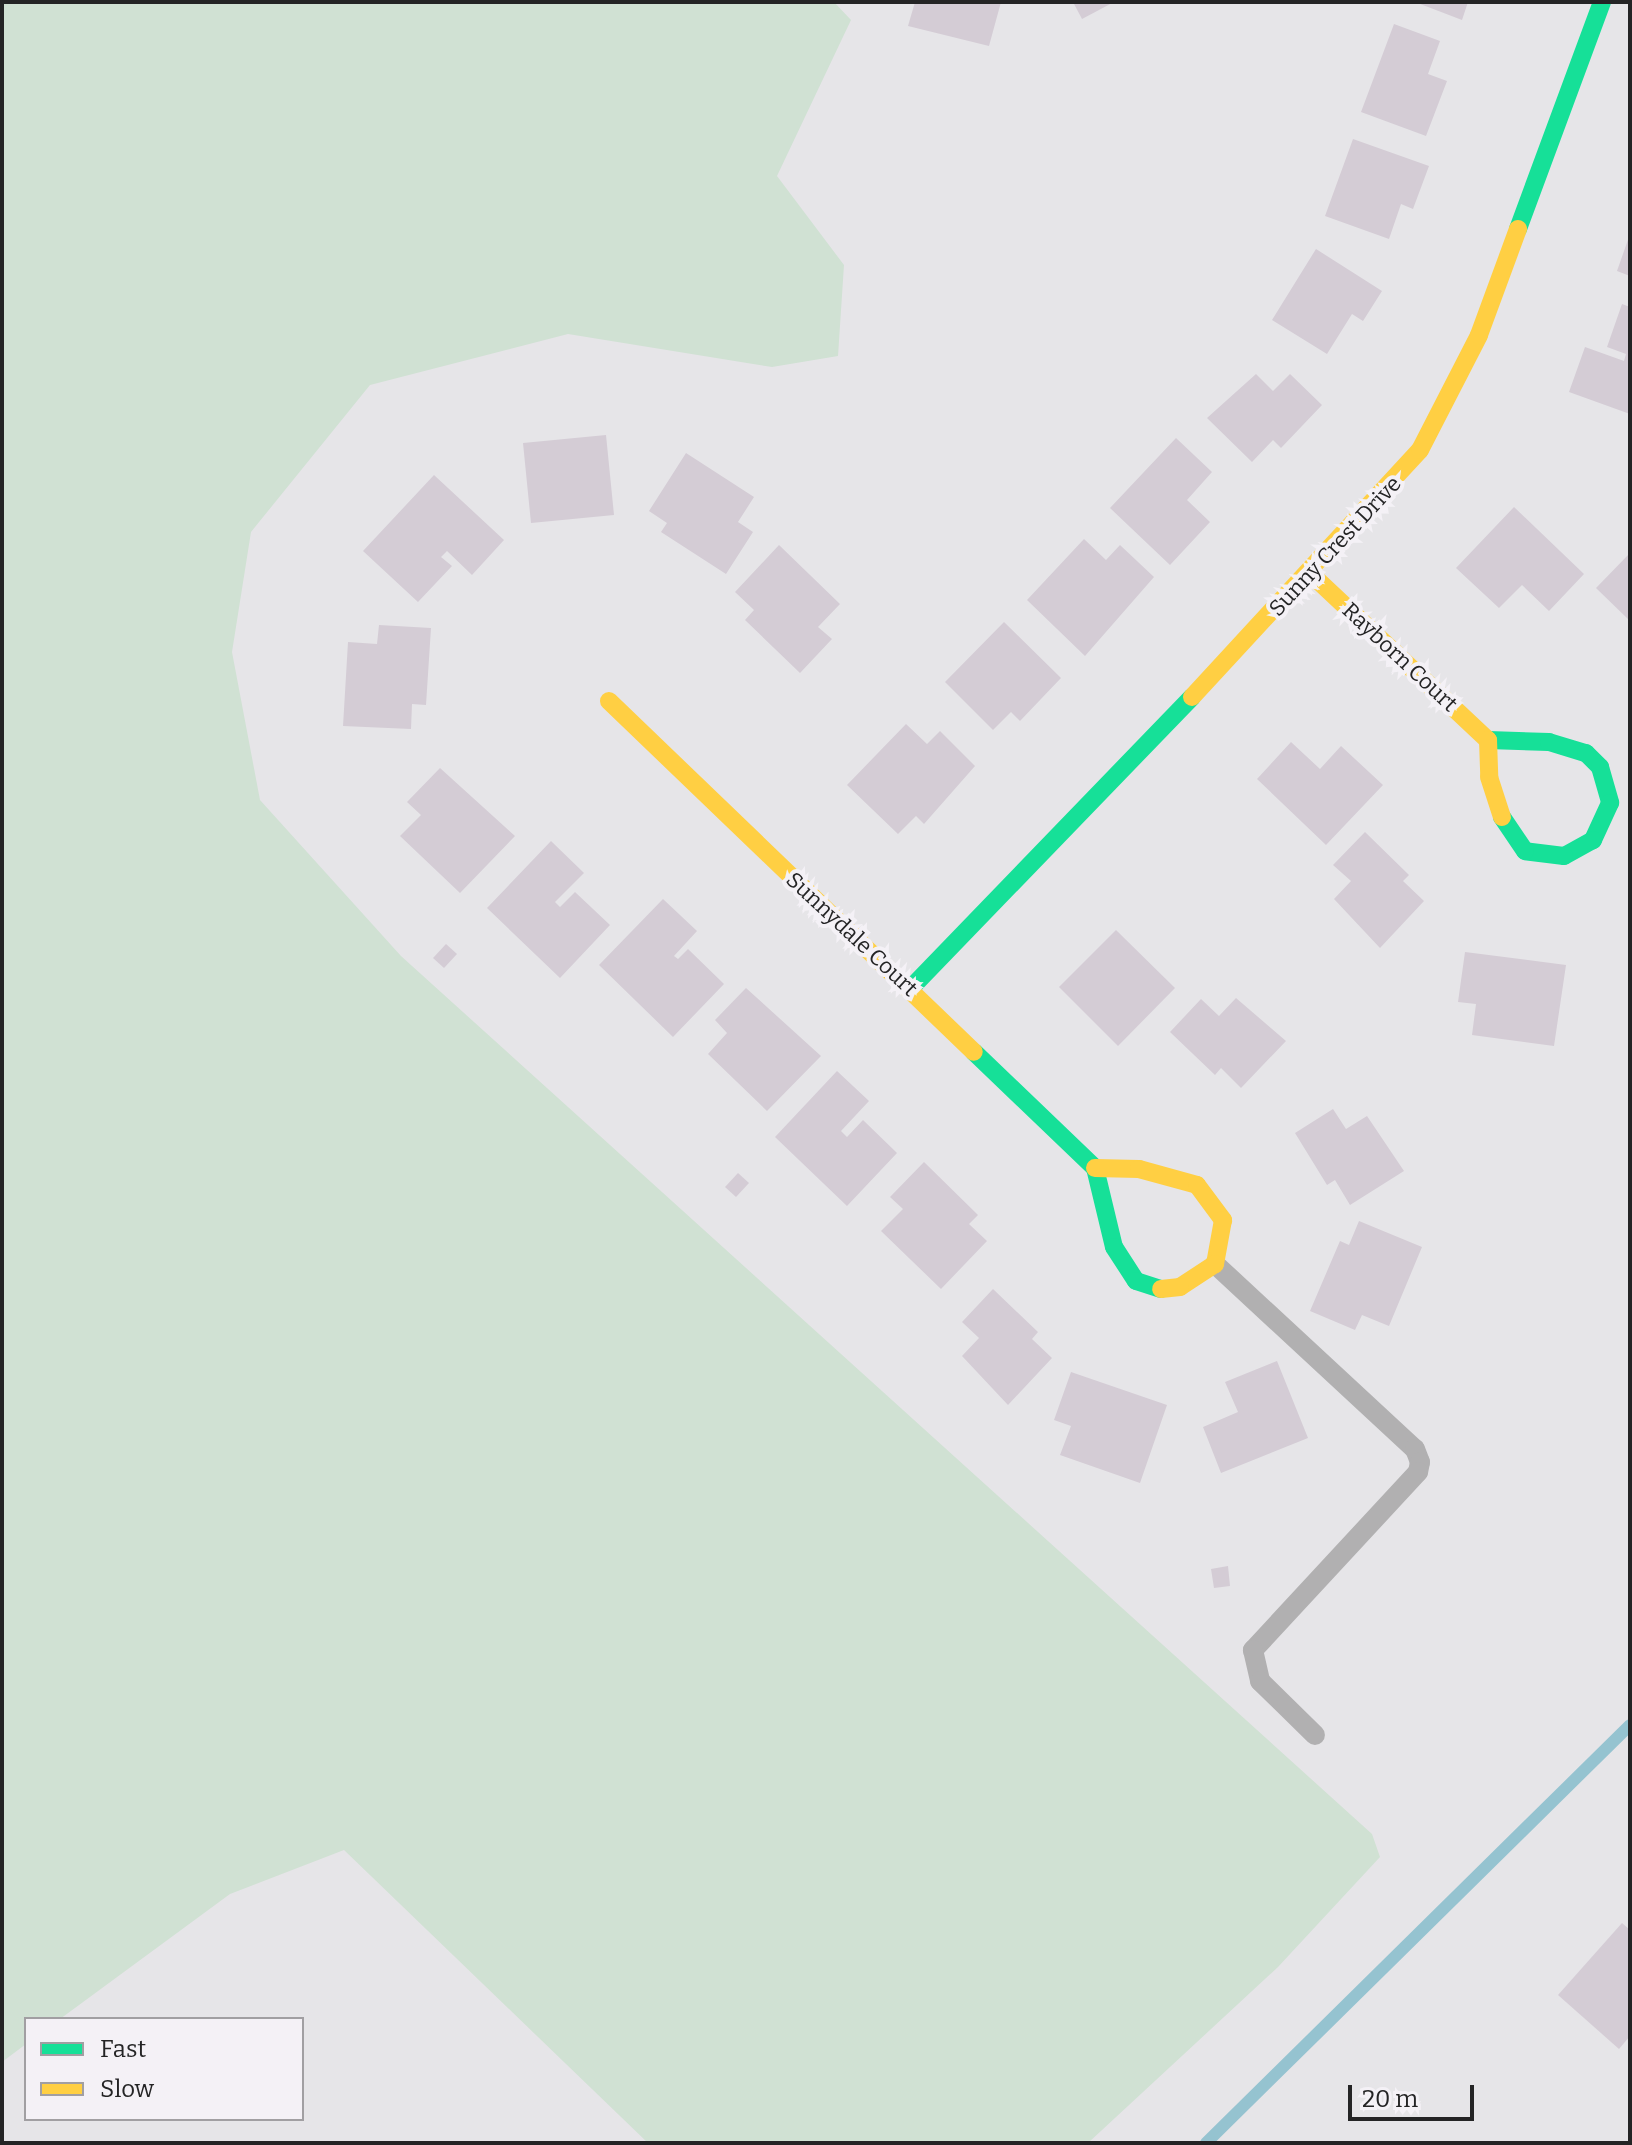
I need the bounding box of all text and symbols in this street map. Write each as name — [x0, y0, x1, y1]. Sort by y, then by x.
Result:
street label: Sunny Crest Drive — [1263, 471, 1407, 621]
street label: Rayborn Court — [1337, 597, 1463, 717]
street label: Sunnydale Court — [781, 866, 923, 1002]
legend — [24, 2017, 304, 2121]
text: Fast — [100, 2035, 146, 2063]
scale bar — [1352, 2069, 1478, 2119]
text: Slow — [100, 2075, 154, 2103]
text: 20 m — [1362, 2085, 1418, 2113]

